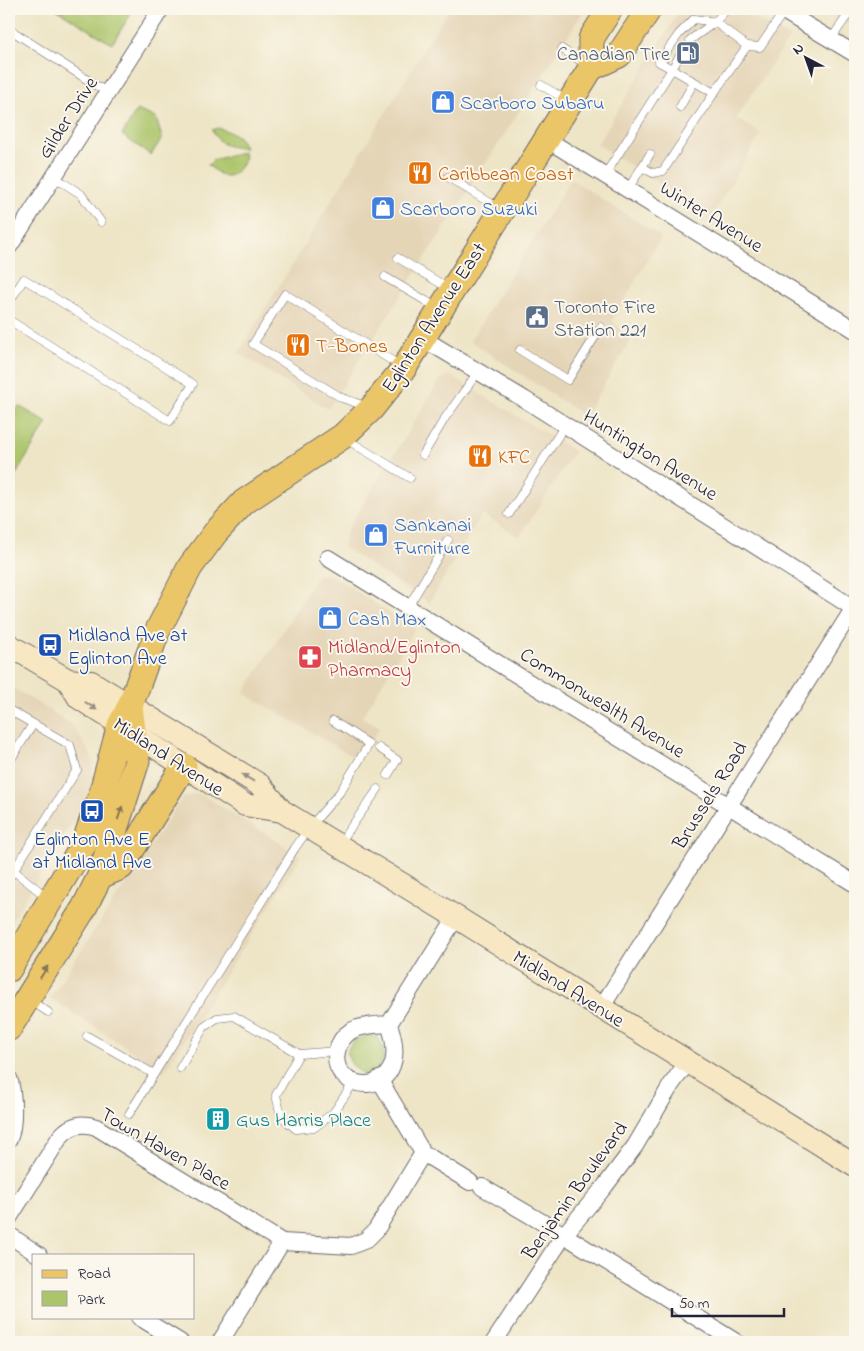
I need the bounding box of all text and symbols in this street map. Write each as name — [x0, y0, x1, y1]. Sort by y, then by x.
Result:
north arrow — [782, 32, 832, 82]
text: N — [788, 38, 809, 60]
fuel station icon: Canadian Tire — [675, 40, 701, 66]
place label: Canadian Tire — [557, 41, 670, 70]
street label: Gilder Drive — [32, 72, 107, 165]
shop icon: Scarboro Subaru — [430, 89, 456, 115]
place label: Scarboro Subaru — [460, 90, 604, 119]
restaurant icon: Caribbean Coast — [407, 160, 433, 186]
place label: Caribbean Coast — [438, 161, 574, 190]
street label: Winter Avenue — [654, 175, 768, 261]
shop icon: Scarboro Suzuki — [370, 195, 396, 221]
place label: Scarboro Suzuki — [400, 196, 538, 225]
street label: Eglinton Avenue East — [376, 237, 496, 400]
place label: Toronto Fire Station 221 — [554, 294, 655, 346]
public building icon: Toronto Fire Station 221 — [524, 304, 550, 330]
restaurant icon: T-Bones — [285, 332, 311, 358]
place label: T-Bones — [316, 333, 388, 362]
street label: Huntington Avenue — [576, 403, 723, 510]
restaurant icon: KFC — [467, 443, 493, 469]
place label: KFC — [498, 444, 530, 473]
place label: Sankanai Furniture — [393, 512, 471, 564]
shop icon: Sankanai Furniture — [363, 522, 389, 548]
shop icon: Cash Max — [317, 605, 343, 631]
place label: Cash Max — [348, 606, 426, 635]
place label: Midland Ave at Eglinton Ave — [68, 622, 188, 675]
bus stop icon: Midland Ave at Eglinton Ave — [37, 632, 63, 658]
place label: Midland/Eglinton Pharmacy — [328, 634, 461, 686]
street label: Commonwealth Avenue — [513, 641, 690, 767]
pharmacy icon: Midland/Eglinton Pharmacy — [297, 644, 323, 670]
one-way arrow — [84, 701, 97, 710]
street label: Midland Avenue — [106, 711, 229, 805]
street label: Brussels Road — [666, 737, 756, 857]
one-way arrow — [241, 773, 254, 782]
bus stop icon: Eglinton Ave E at Midland Ave — [79, 798, 105, 824]
one-way arrow — [117, 805, 125, 820]
place label: Eglinton Ave E at Midland Ave — [32, 826, 152, 878]
street label: Midland Avenue — [506, 944, 629, 1036]
one-way arrow — [39, 965, 49, 978]
street label: Town Haven Place — [94, 1101, 235, 1199]
building icon: Gus Harris Place — [205, 1106, 231, 1132]
place label: Gus Harris Place — [236, 1107, 371, 1136]
street label: Benjamin Boulevard — [515, 1116, 636, 1267]
legend — [32, 1254, 195, 1318]
text: Road — [78, 1263, 111, 1285]
scale bar — [672, 1286, 784, 1318]
text: Park — [78, 1289, 106, 1311]
text: 50 m — [679, 1293, 710, 1315]

